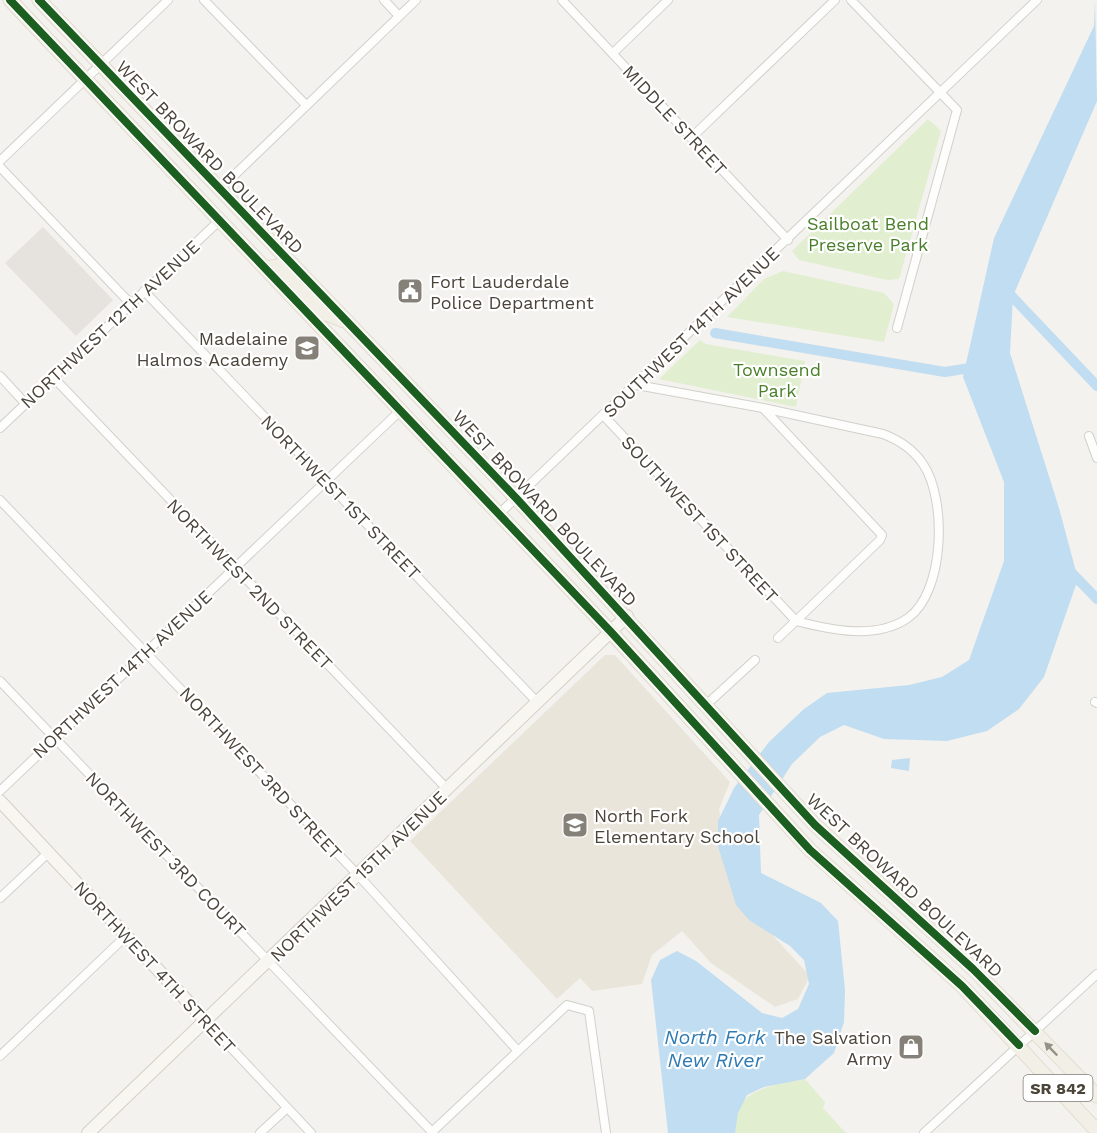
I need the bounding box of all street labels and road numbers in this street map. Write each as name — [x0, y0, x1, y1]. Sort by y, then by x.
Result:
street label: WEST BROWARD BOULEVARD — [112, 56, 308, 258]
street label: MIDDLE STREET — [619, 61, 731, 179]
street label: NORTHWEST 12TH AVENUE — [16, 236, 204, 412]
street label: SOUTHWEST 14TH AVENUE — [599, 242, 783, 422]
street label: WEST BROWARD BOULEVARD — [449, 406, 641, 610]
street label: NORTHWEST 1ST STREET — [257, 410, 425, 584]
street label: SOUTHWEST 1ST STREET — [617, 431, 783, 607]
street label: NORTHWEST 2ND STREET — [163, 494, 337, 674]
street label: NORTHWEST 14TH AVENUE — [28, 586, 216, 762]
street label: NORTHWEST 3RD STREET — [176, 682, 346, 864]
street label: NORTHWEST 3RD COURT — [82, 767, 251, 941]
street label: NORTHWEST 15TH AVENUE — [266, 786, 450, 966]
street label: WEST BROWARD BOULEVARD — [803, 789, 1007, 981]
street label: NORTHWEST 4TH STREET — [70, 877, 240, 1057]
road number: SR 842 — [1024, 1075, 1092, 1101]

